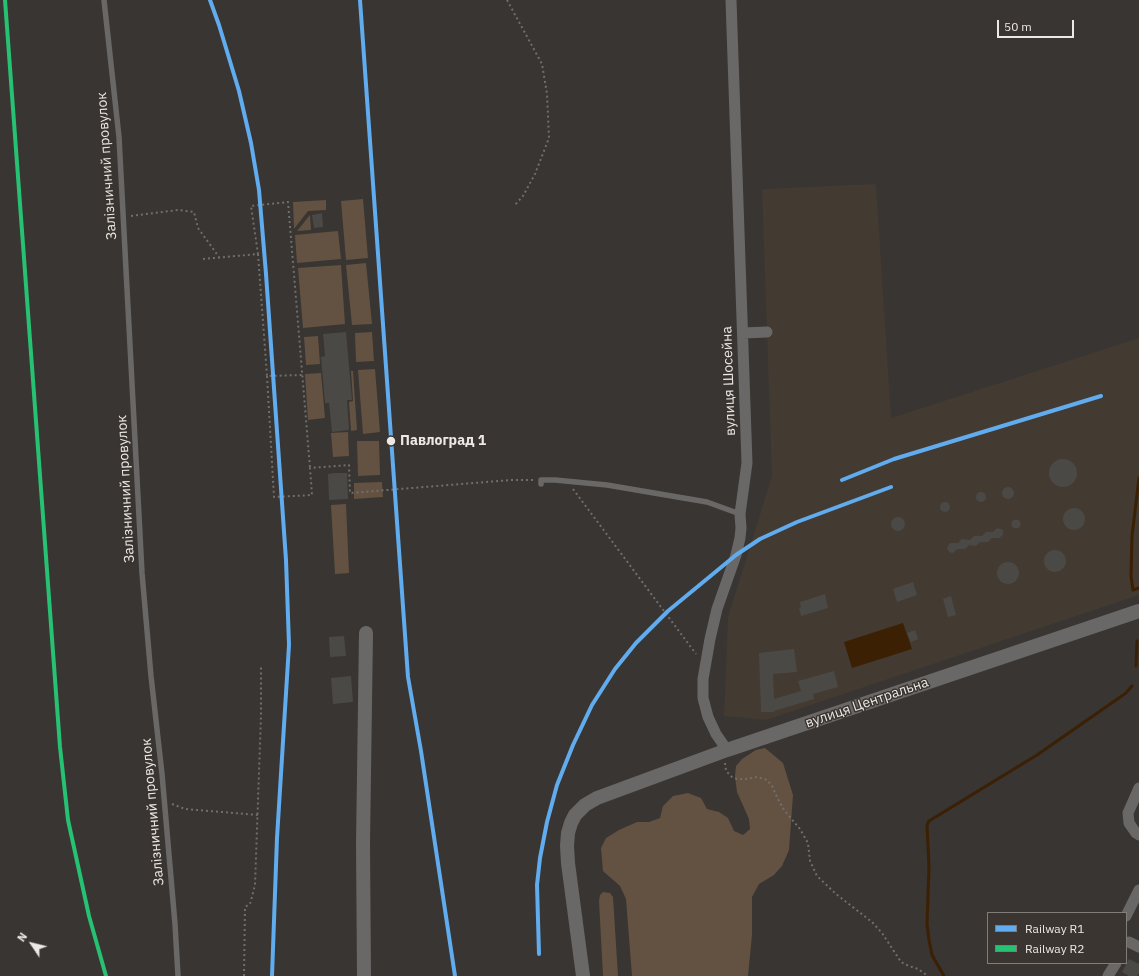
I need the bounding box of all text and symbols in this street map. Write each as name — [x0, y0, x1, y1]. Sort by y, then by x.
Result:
scale bar — [999, 12, 1076, 38]
text: 50 m — [1004, 19, 1032, 34]
street label: Залізничний провулок — [93, 91, 121, 241]
street label: вулиця Шосейна — [719, 326, 739, 436]
street label: Залізничний провулок — [114, 415, 138, 563]
place label: Павлоград 1 — [400, 433, 486, 449]
marker: Павлоград 1 — [385, 435, 397, 447]
street label: вулиця Центральна — [803, 674, 931, 732]
street label: Залізничний провулок — [138, 737, 168, 887]
legend — [987, 912, 1127, 964]
text: Railway R1 — [1025, 921, 1084, 936]
north arrow — [12, 924, 52, 964]
text: N — [14, 930, 30, 944]
text: Railway R2 — [1025, 941, 1084, 956]

